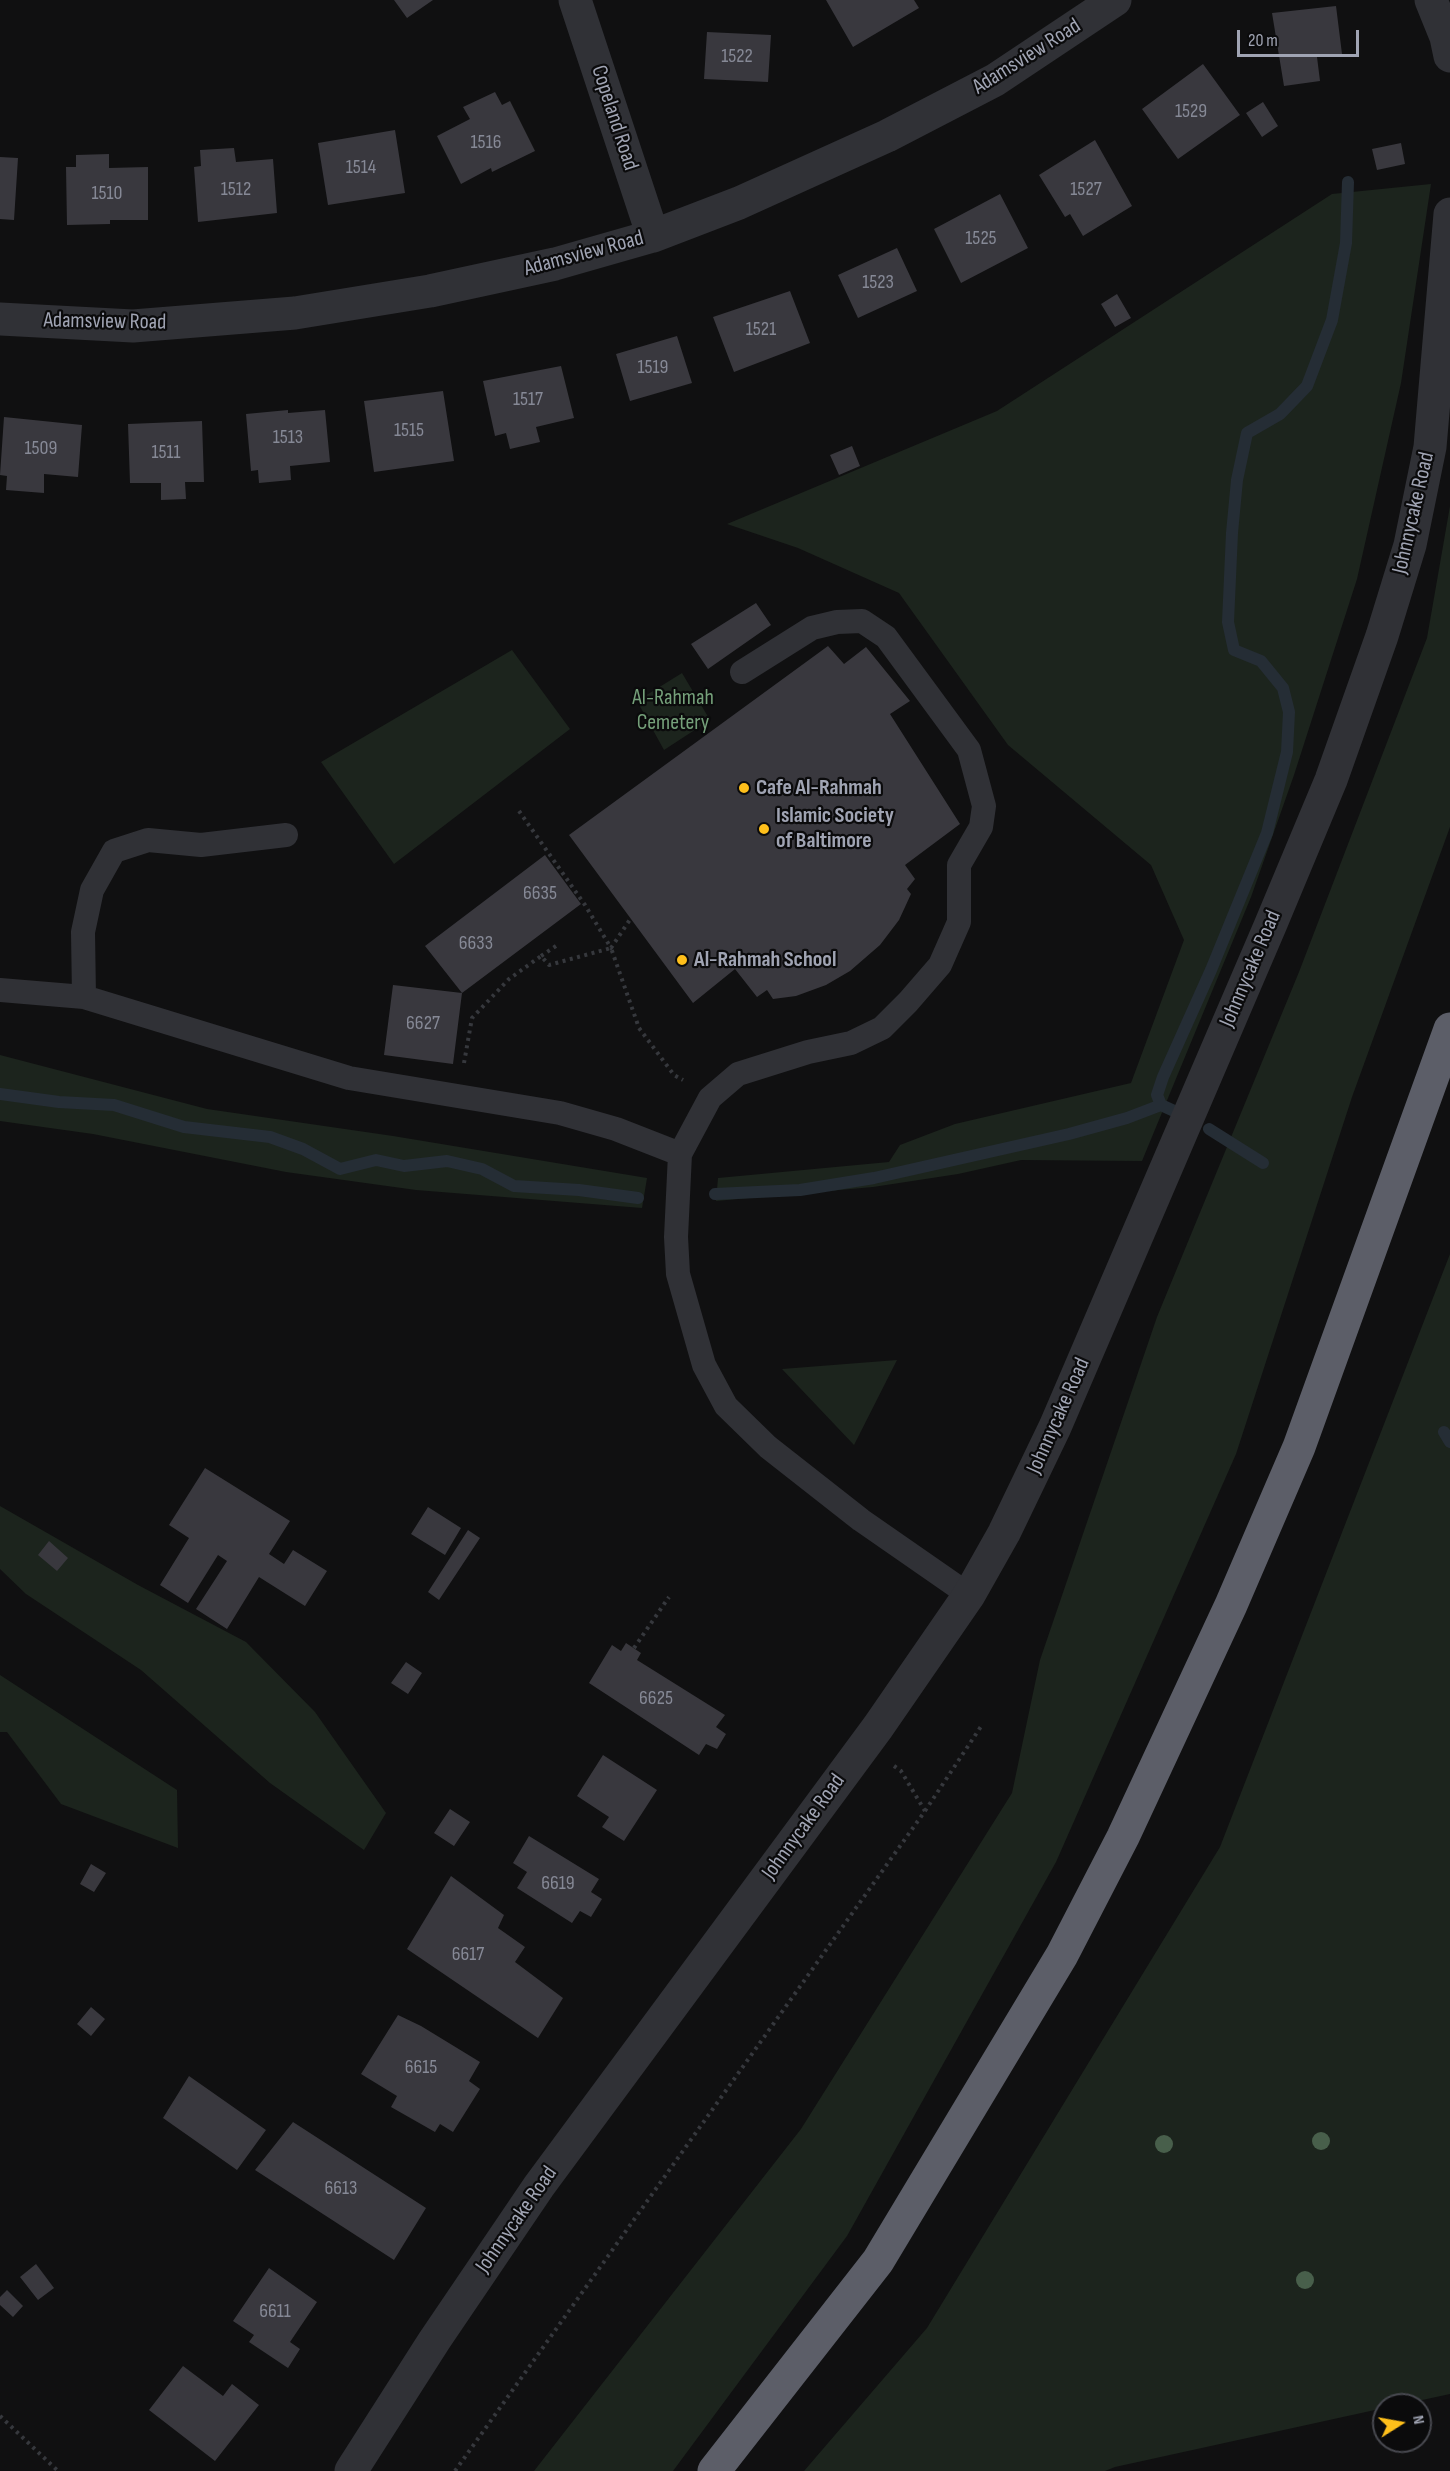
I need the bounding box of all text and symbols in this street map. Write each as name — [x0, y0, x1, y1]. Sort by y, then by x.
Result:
street label: Adamsview Road — [968, 13, 1086, 101]
scale bar — [1240, 18, 1362, 56]
text: 20 m — [1248, 30, 1278, 51]
house number: 1522 — [721, 45, 753, 69]
street label: Copeland Road — [585, 62, 643, 174]
house number: 1529 — [1175, 100, 1207, 124]
house number: 1516 — [471, 131, 501, 155]
house number: 1514 — [346, 156, 376, 180]
house number: 1512 — [221, 178, 251, 202]
house number: 1527 — [1070, 178, 1102, 202]
house number: 1510 — [92, 182, 122, 206]
street label: Adamsview Road — [521, 225, 647, 283]
house number: 1525 — [965, 227, 997, 251]
house number: 1523 — [862, 271, 894, 295]
street label: Adamsview Road — [43, 308, 167, 336]
house number: 1521 — [746, 318, 776, 342]
house number: 1519 — [638, 356, 668, 380]
house number: 1517 — [513, 388, 543, 412]
house number: 1515 — [394, 419, 424, 443]
house number: 1513 — [273, 426, 303, 450]
house number: 1509 — [25, 437, 57, 461]
house number: 1511 — [151, 441, 181, 465]
street label: Johnnycake Road — [1387, 450, 1441, 576]
park label: Al-Rahmah Cemetery — [632, 685, 714, 736]
place label: Cafe Al-Rahmah — [756, 775, 882, 801]
marker: Cafe Al-Rahmah — [737, 781, 751, 795]
place label: Islamic Society of Baltimore — [776, 803, 894, 854]
marker: Islamic Society of Baltimore — [757, 822, 771, 836]
house number: 6635 — [523, 882, 557, 906]
street label: Johnnycake Road — [1215, 907, 1287, 1031]
house number: 6633 — [459, 932, 493, 956]
place label: Al-Rahmah School — [694, 947, 836, 973]
marker: Al-Rahmah School — [675, 953, 689, 967]
house number: 6627 — [406, 1012, 440, 1036]
street label: Johnnycake Road — [1022, 1354, 1096, 1478]
house number: 6625 — [639, 1687, 673, 1711]
street label: Johnnycake Road — [757, 1769, 851, 1885]
house number: 6619 — [541, 1872, 575, 1896]
house number: 6617 — [452, 1943, 484, 1967]
house number: 6615 — [405, 2056, 437, 2080]
street label: Johnnycake Road — [471, 2162, 563, 2278]
house number: 6613 — [325, 2177, 357, 2201]
house number: 6611 — [259, 2300, 291, 2324]
north arrow — [1372, 2393, 1432, 2453]
text: N — [1408, 2414, 1428, 2426]

